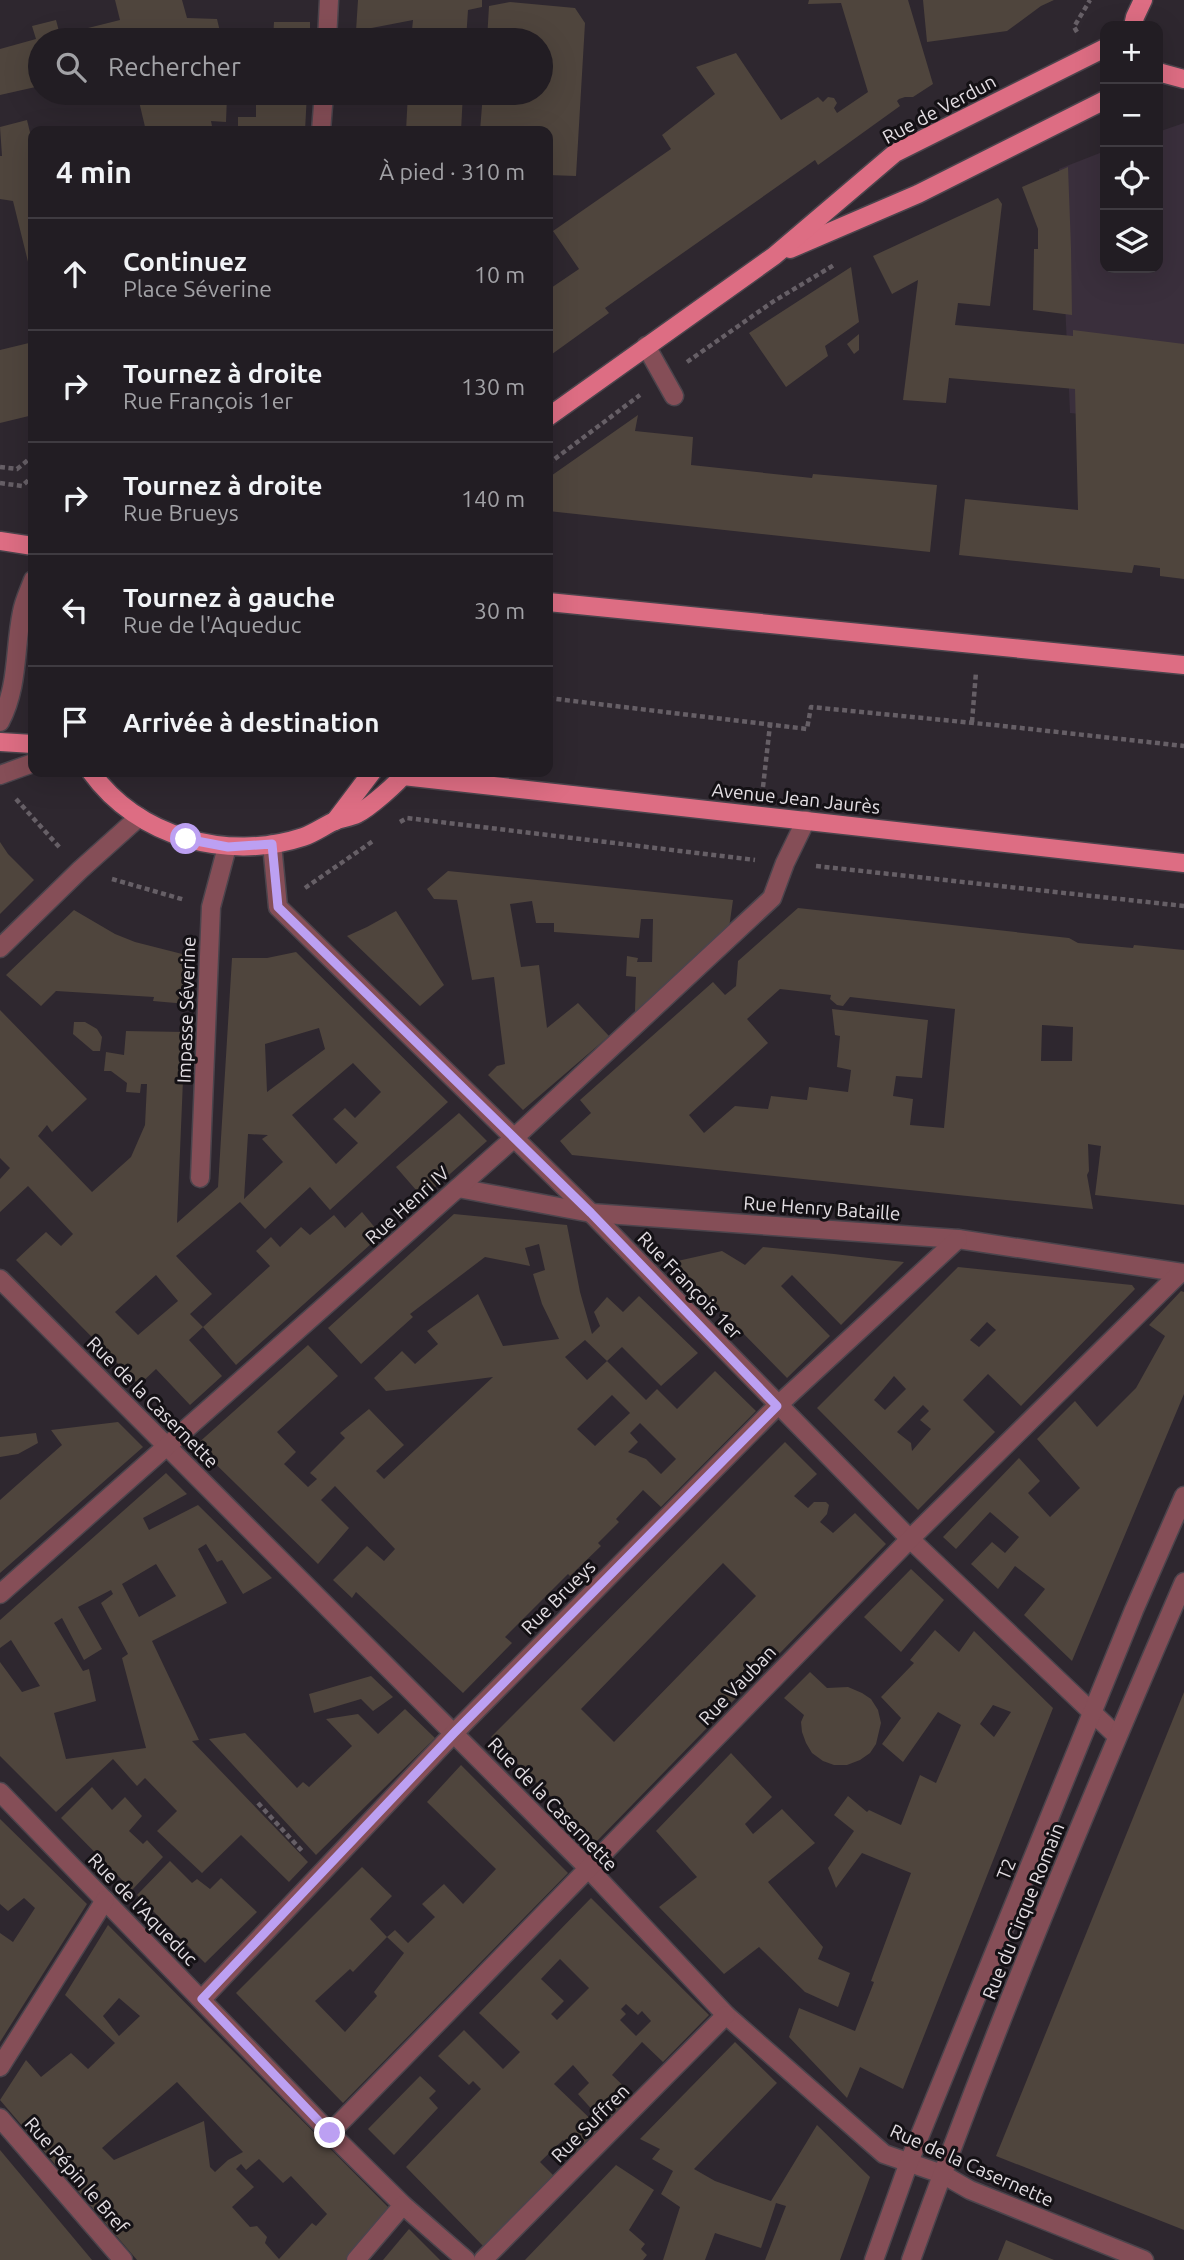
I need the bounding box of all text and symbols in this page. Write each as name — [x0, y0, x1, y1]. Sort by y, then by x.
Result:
map controls — [1100, 21, 1163, 273]
button: + — [1100, 21, 1163, 84]
search box — [28, 28, 553, 105]
icon: search — [52, 48, 90, 86]
text: Rechercher — [108, 52, 241, 81]
street label: Rue de Verdun — [878, 70, 1000, 148]
button: − — [1100, 84, 1163, 147]
button: locate — [1100, 147, 1163, 210]
text: 4 min — [56, 155, 132, 189]
text: À pied · 310 m — [379, 159, 525, 184]
button: layers — [1100, 210, 1163, 273]
text: Continuez — [123, 247, 247, 276]
icon: ahead — [56, 255, 94, 293]
text: 10 m — [474, 262, 525, 287]
text: Place Séverine — [123, 276, 272, 301]
text: Tournez à droite — [123, 359, 322, 388]
icon: right — [56, 367, 94, 405]
text: 130 m — [461, 374, 525, 399]
text: Rue François 1er — [123, 388, 293, 413]
text: Tournez à droite — [123, 471, 322, 500]
icon: right — [56, 479, 94, 517]
text: 140 m — [461, 486, 525, 511]
text: Rue Brueys — [123, 500, 239, 525]
text: Tournez à gauche — [123, 583, 335, 612]
icon: left — [56, 591, 94, 629]
text: 30 m — [474, 598, 525, 623]
text: Rue de l'Aqueduc — [123, 612, 301, 637]
icon: arrive — [56, 703, 94, 741]
text: Arrivée à destination — [123, 708, 379, 737]
street label: Avenue Jean Jaurès — [711, 778, 881, 818]
route start — [170, 823, 201, 854]
street label: Impasse Séverine — [172, 936, 200, 1084]
street label: Rue Henri IV — [361, 1162, 453, 1248]
street label: Rue Henry Bataille — [743, 1192, 901, 1224]
street label: Rue François 1er — [633, 1227, 747, 1343]
street label: Rue de la Casernette — [83, 1332, 223, 1472]
street label: Rue Brueys — [516, 1555, 600, 1639]
street label: Rue Vauban — [694, 1641, 780, 1729]
street label: Rue de la Casernette — [484, 1733, 622, 1875]
street label: Rue du Cirque Romain — [977, 1819, 1069, 2003]
street label: Rue de l'Aqueduc — [84, 1848, 202, 1970]
street label: T2 — [992, 1855, 1020, 1883]
street label: Rue Suffren — [546, 2079, 634, 2167]
street label: Rue Pépin le Bref — [21, 2112, 134, 2238]
route end — [314, 2117, 345, 2148]
street label: Rue de la Casernette — [887, 2119, 1057, 2211]

